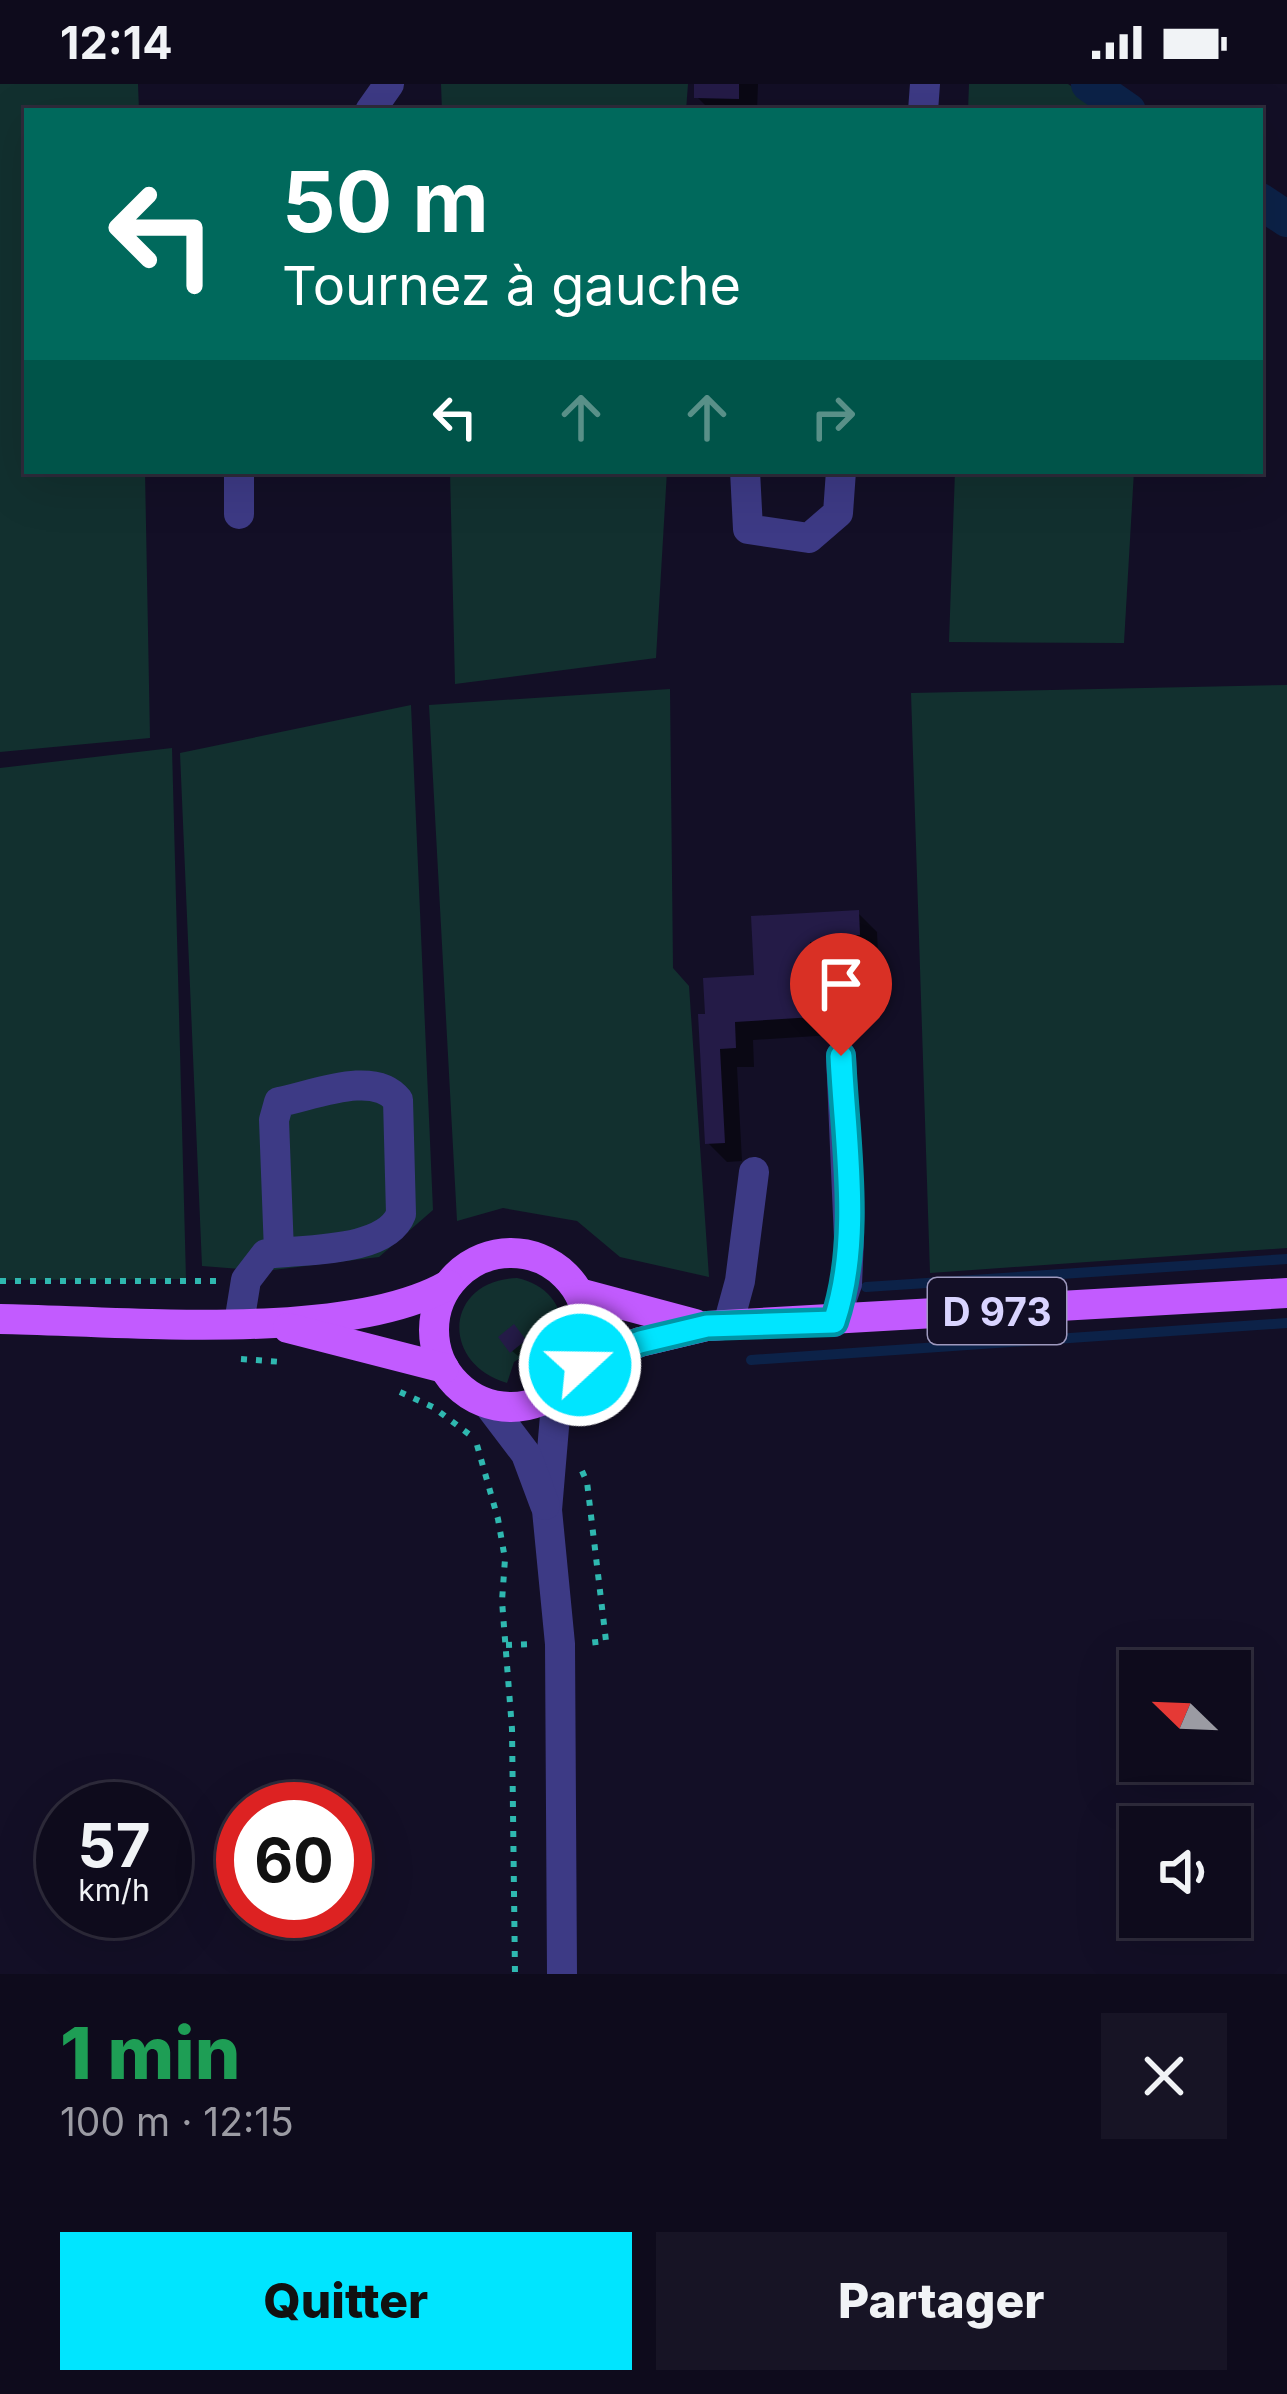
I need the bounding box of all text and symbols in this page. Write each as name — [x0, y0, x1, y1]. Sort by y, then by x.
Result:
text: 12:14 — [60, 15, 173, 70]
text: 50 m — [282, 151, 489, 252]
icon: left — [84, 156, 240, 312]
text: Tournez à gauche — [282, 253, 741, 318]
icon: left — [422, 384, 488, 450]
icon: ahead — [548, 384, 614, 450]
icon: ahead — [674, 384, 740, 450]
icon: right — [800, 384, 866, 450]
pin — [790, 933, 892, 1056]
icon: arrive — [808, 951, 874, 1017]
road number: D 973 — [928, 1278, 1066, 1344]
position arrow — [517, 1302, 643, 1428]
north arrow — [1119, 1650, 1251, 1782]
map controls — [1119, 1650, 1251, 1938]
speed limit sign: 60 — [216, 1782, 372, 1938]
button: sound — [1119, 1806, 1251, 1938]
text: 57 — [77, 1809, 151, 1881]
text: km/h — [78, 1872, 150, 1908]
text: 1 min — [60, 2009, 240, 2096]
button: close — [1101, 2013, 1227, 2139]
text: 100 m · 12:15 — [60, 2098, 294, 2145]
button: Quitter — [60, 2232, 632, 2370]
button: Partager — [656, 2232, 1227, 2370]

